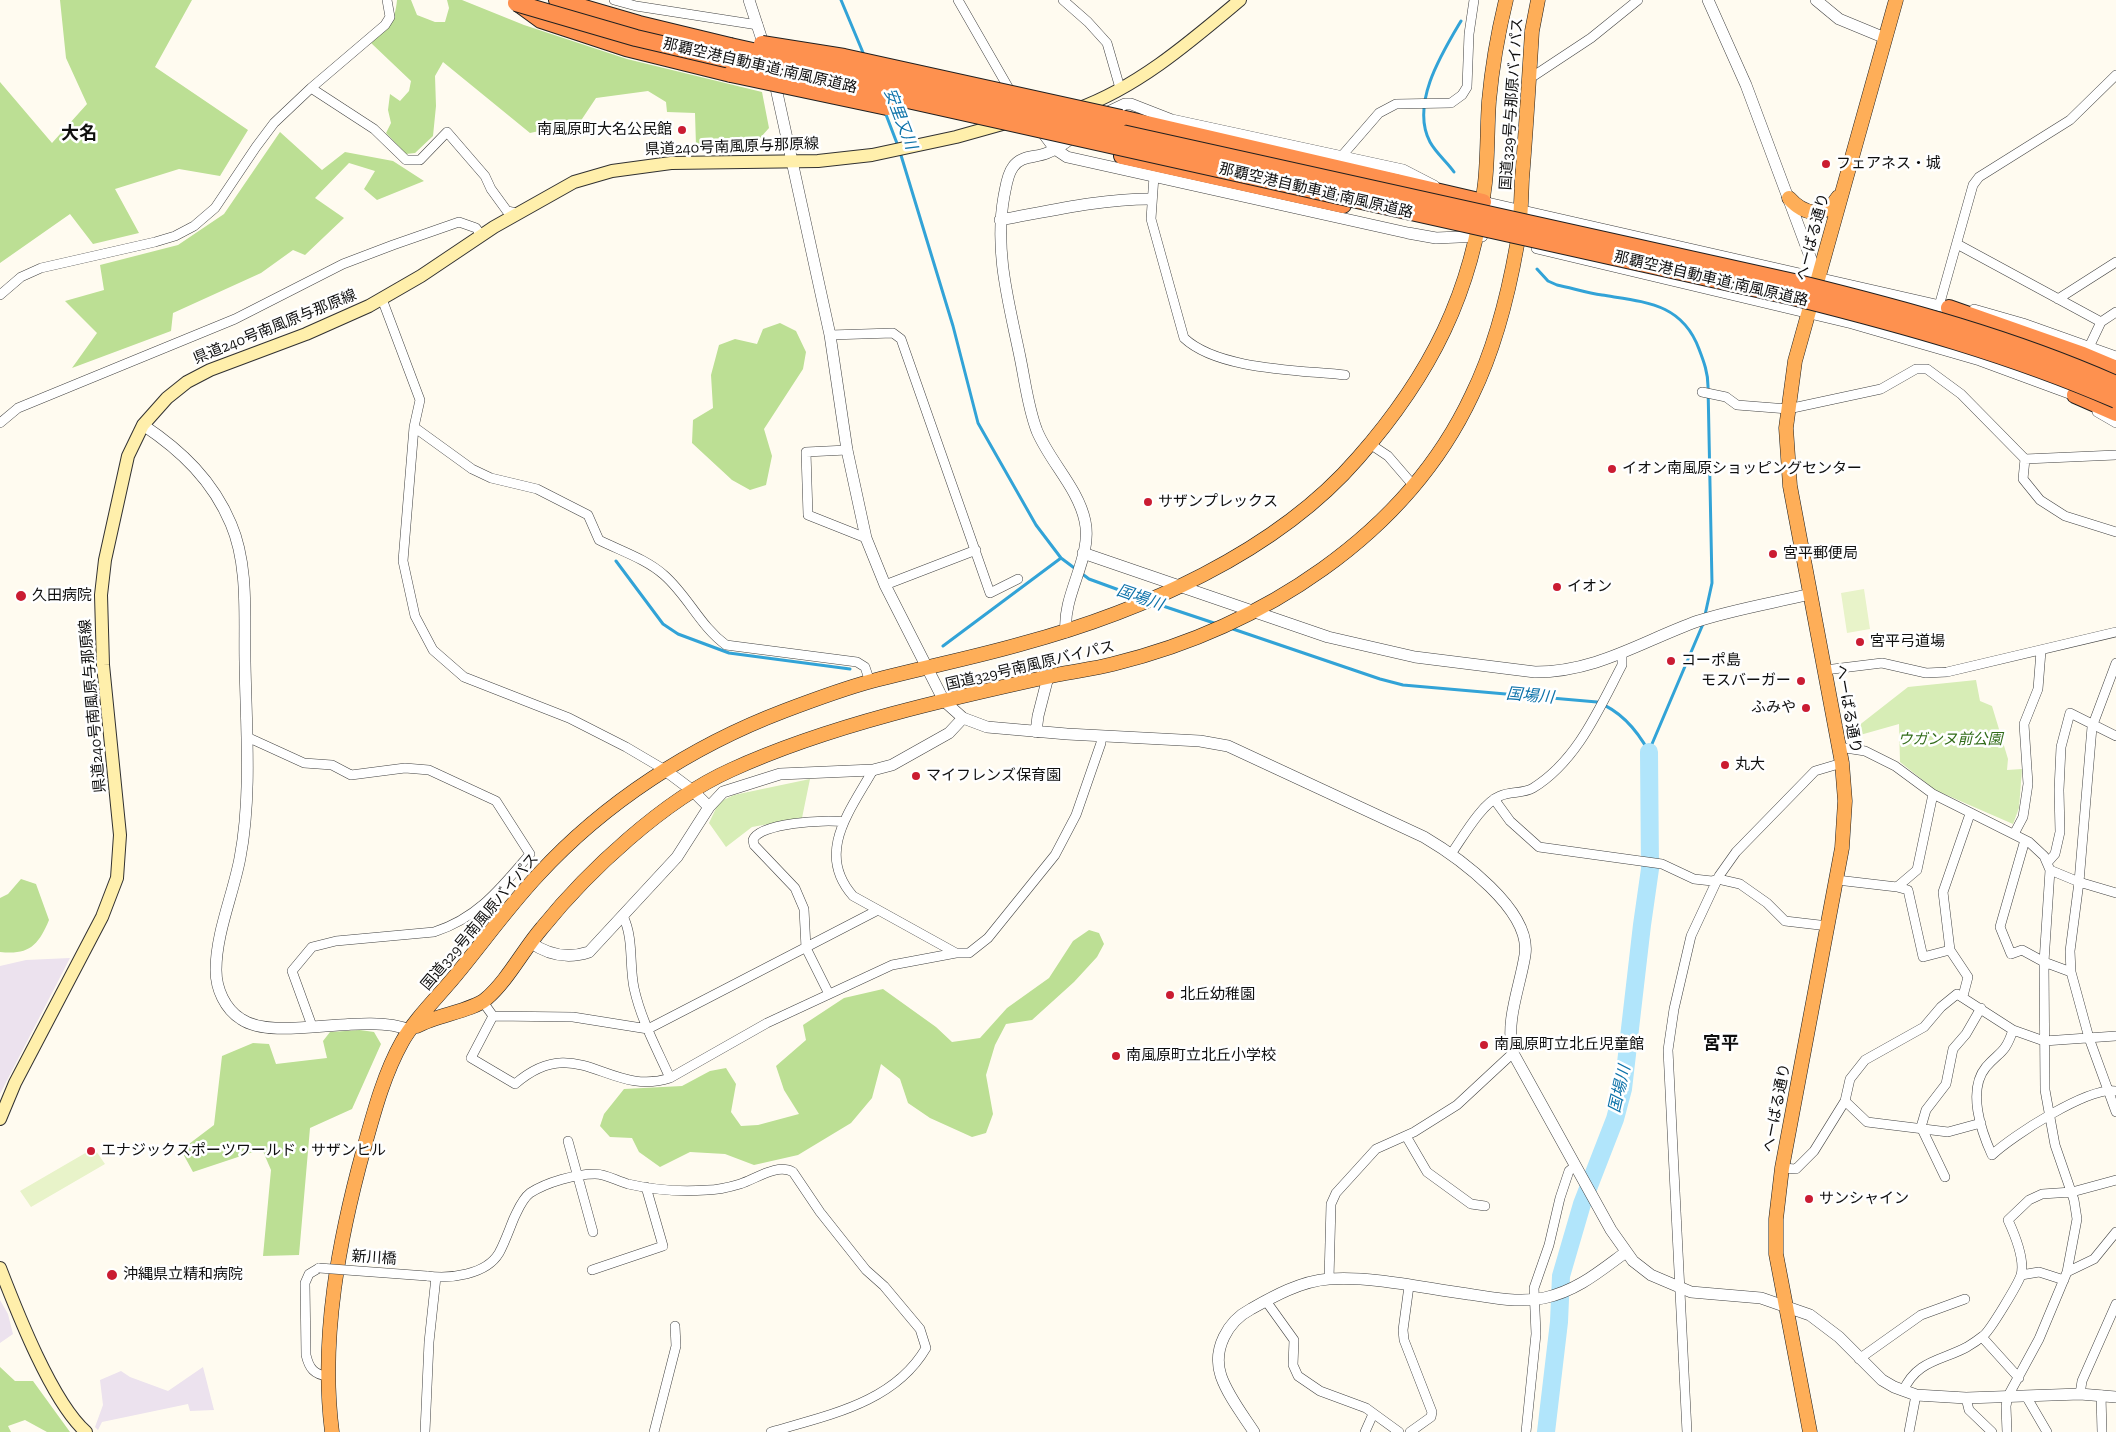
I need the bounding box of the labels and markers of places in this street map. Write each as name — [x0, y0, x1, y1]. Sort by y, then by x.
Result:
place label: 南風原町大名公民館 — [537, 121, 672, 139]
marker: 南風原町大名公民館 — [676, 124, 688, 136]
place label: フェアネス・城 — [1836, 155, 1941, 173]
marker: フェアネス・城 — [1820, 158, 1832, 170]
place label: イオン南風原ショッピングセンター — [1622, 460, 1862, 478]
marker: イオン南風原ショッピングセンター — [1606, 463, 1618, 475]
place label: サザンプレックス — [1158, 493, 1278, 511]
marker: サザンプレックス — [1142, 496, 1154, 508]
place label: 宮平郵便局 — [1783, 545, 1858, 563]
marker: 宮平郵便局 — [1767, 548, 1779, 560]
place label: イオン — [1567, 578, 1612, 596]
marker: イオン — [1551, 581, 1563, 593]
place label: 久田病院 — [32, 587, 92, 605]
marker: 久田病院 — [14, 589, 28, 603]
place label: 宮平弓道場 — [1870, 633, 1945, 651]
marker: 宮平弓道場 — [1854, 636, 1866, 648]
place label: コーポ島 — [1681, 652, 1741, 670]
marker: コーポ島 — [1665, 655, 1677, 667]
place label: モスバーガー — [1701, 672, 1791, 690]
marker: モスバーガー — [1795, 675, 1807, 687]
place label: ふみや — [1751, 699, 1796, 717]
marker: ふみや — [1800, 702, 1812, 714]
place label: 丸大 — [1735, 756, 1765, 774]
marker: 丸大 — [1719, 759, 1731, 771]
place label: マイフレンズ保育園 — [926, 767, 1061, 785]
marker: マイフレンズ保育園 — [910, 770, 922, 782]
place label: 北丘幼稚園 — [1180, 986, 1255, 1004]
marker: 北丘幼稚園 — [1164, 989, 1176, 1001]
place label: 南風原町立北丘児童館 — [1494, 1036, 1644, 1054]
marker: 南風原町立北丘児童館 — [1478, 1039, 1490, 1051]
place label: 南風原町立北丘小学校 — [1126, 1047, 1276, 1065]
marker: 南風原町立北丘小学校 — [1110, 1050, 1122, 1062]
place label: エナジックスポーツワールド・サザンヒル — [101, 1142, 386, 1160]
marker: エナジックスポーツワールド・サザンヒル — [85, 1145, 97, 1157]
place label: サンシャイン — [1819, 1190, 1909, 1208]
marker: サンシャイン — [1803, 1193, 1815, 1205]
place label: 沖縄県立精和病院 — [123, 1266, 243, 1284]
marker: 沖縄県立精和病院 — [105, 1268, 119, 1282]

